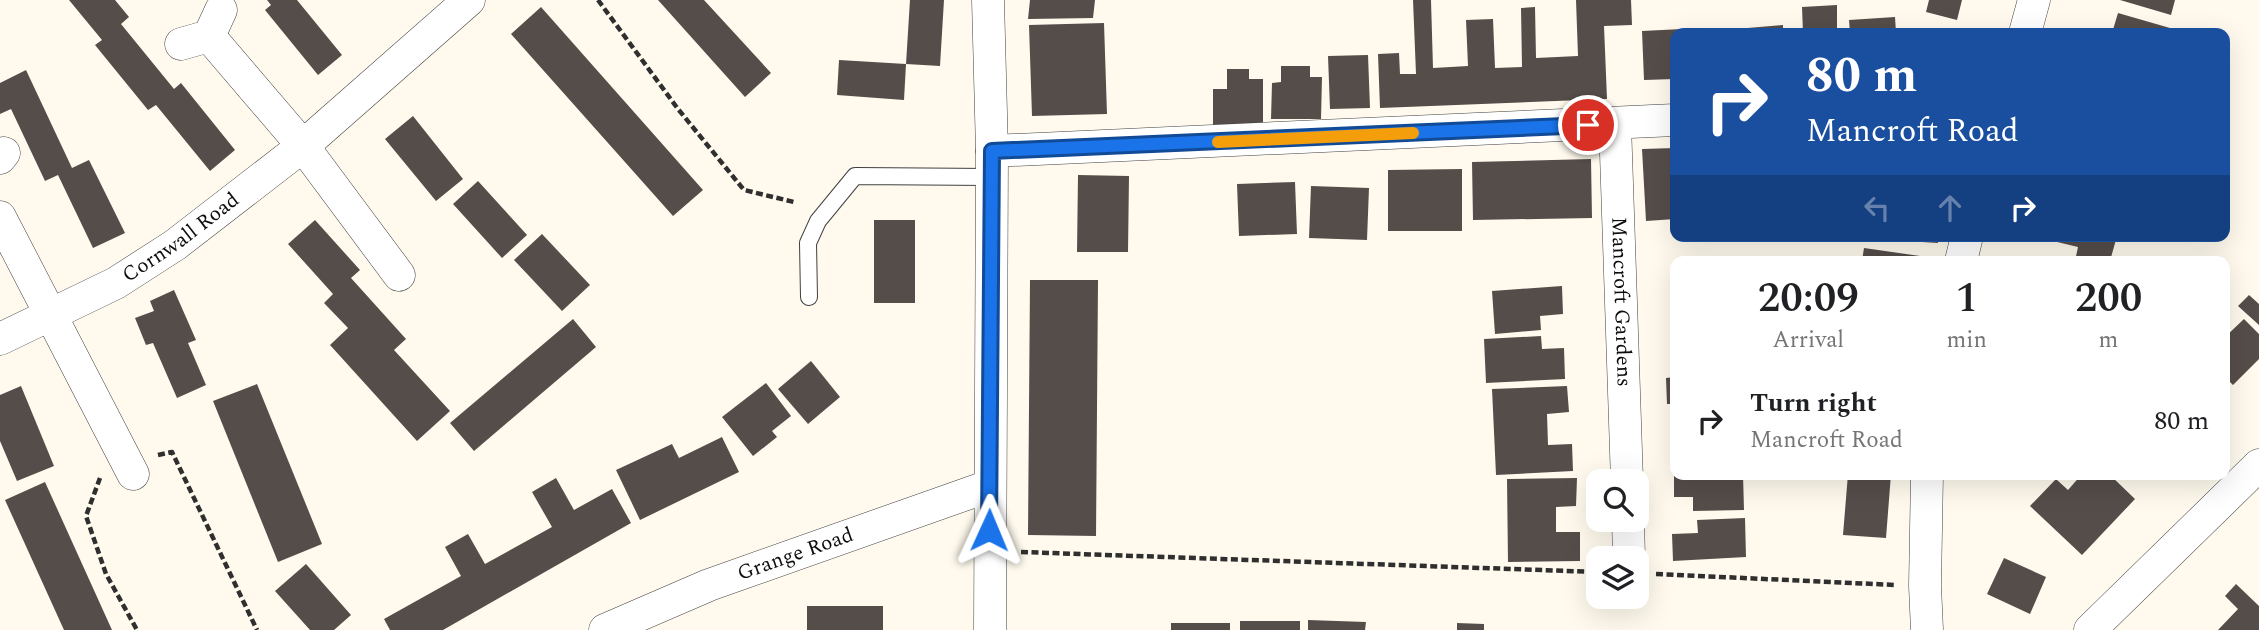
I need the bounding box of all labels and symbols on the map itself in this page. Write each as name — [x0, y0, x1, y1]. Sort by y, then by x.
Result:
pin — [1558, 95, 1618, 155]
street label: Cornwall Road — [116, 185, 246, 291]
street label: Mancroft Gardens — [1602, 216, 1640, 388]
position arrow — [952, 493, 1026, 567]
street label: Grange Road — [733, 519, 858, 590]

